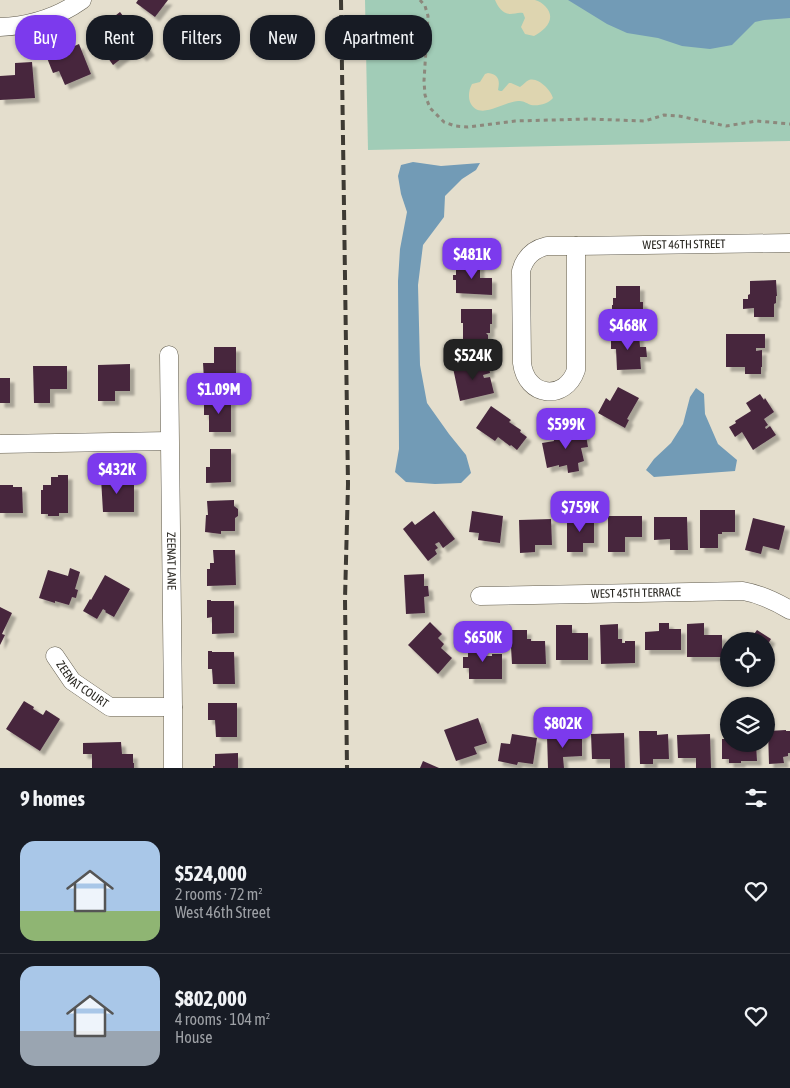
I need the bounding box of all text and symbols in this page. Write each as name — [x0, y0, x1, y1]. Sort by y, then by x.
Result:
chip: Buy — [15, 15, 76, 60]
chip: Rent — [86, 15, 153, 60]
chip: Filters — [163, 15, 240, 60]
chip: New — [250, 15, 315, 60]
chip: Apartment — [325, 15, 432, 60]
street label: WEST 46TH STREET — [642, 237, 726, 252]
pin: $481K — [437, 238, 507, 280]
text: $481K — [453, 245, 491, 263]
pin: $468K — [593, 308, 663, 351]
text: $468K — [609, 316, 647, 334]
pin: $524K — [438, 338, 508, 381]
text: $524K — [454, 346, 492, 364]
pin: $1.09M — [178, 372, 260, 415]
text: $1.09M — [198, 380, 240, 398]
pin: $599K — [531, 408, 601, 450]
text: $599K — [547, 415, 585, 433]
pin: $432K — [82, 452, 152, 495]
text: $432K — [98, 460, 136, 478]
pin: $759K — [545, 490, 615, 533]
text: $759K — [561, 498, 599, 516]
street label: ZEENAT LANE — [164, 532, 179, 590]
street label: WEST 45TH TERRACE — [591, 585, 681, 601]
pin: $650K — [448, 620, 518, 663]
text: $650K — [464, 628, 502, 646]
map controls — [720, 632, 775, 752]
button: locate — [720, 632, 775, 687]
street label: ZEENAT COURT — [53, 658, 112, 711]
button: layers — [720, 697, 775, 752]
pin: $802K — [528, 706, 598, 749]
text: $802K — [544, 714, 582, 732]
icon: filters — [742, 784, 770, 812]
text: 9 homes — [20, 786, 85, 810]
icon: home — [60, 861, 120, 921]
text: $524,000 — [175, 861, 247, 885]
icon: heart — [742, 877, 770, 905]
text: 2 rooms · 72 m² — [175, 885, 263, 903]
text: West 46th Street — [175, 903, 271, 921]
icon: home — [60, 986, 120, 1046]
text: $802,000 — [175, 986, 247, 1010]
icon: heart — [742, 1002, 770, 1030]
text: 4 rooms · 104 m² — [175, 1010, 270, 1028]
text: House — [175, 1028, 212, 1046]

